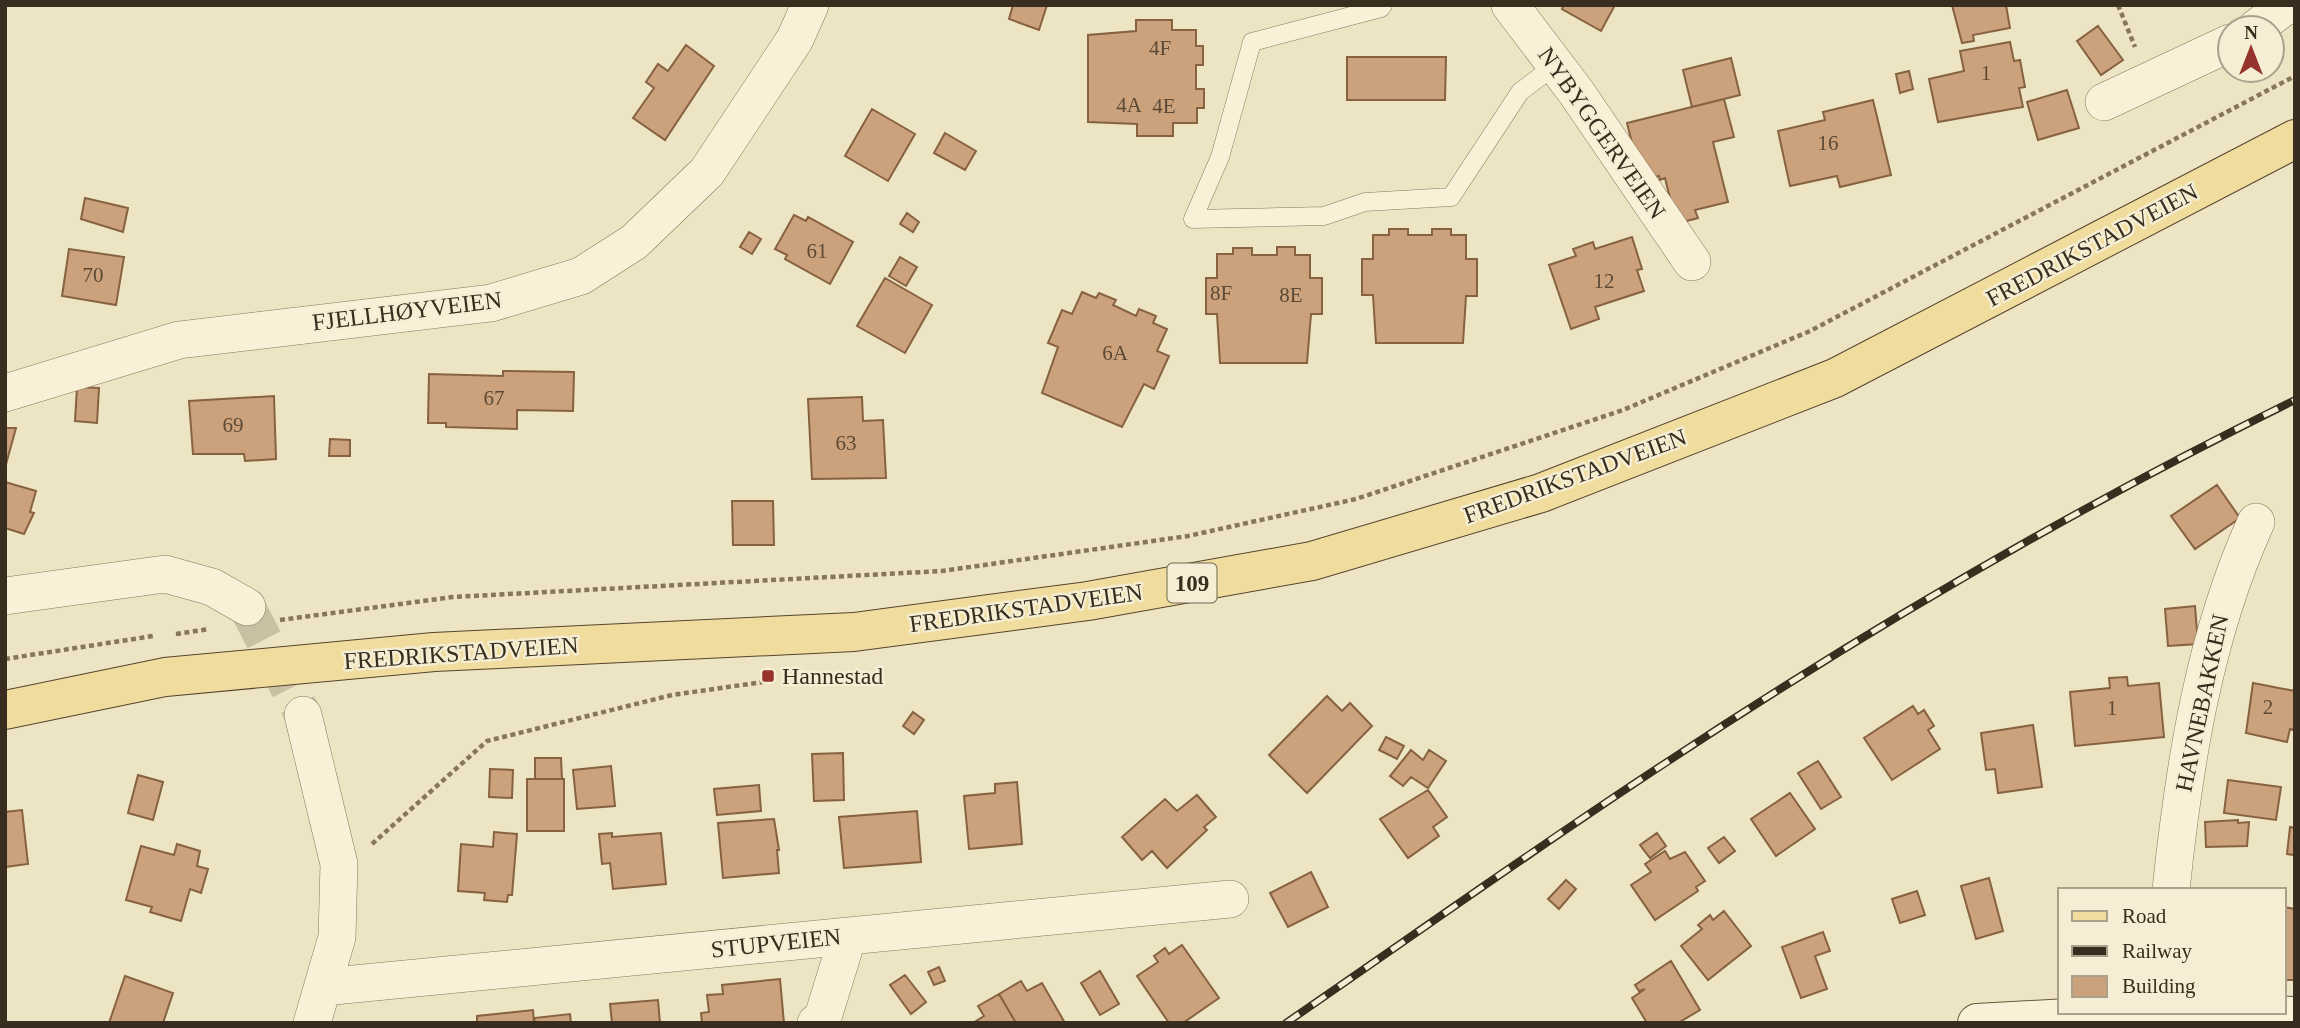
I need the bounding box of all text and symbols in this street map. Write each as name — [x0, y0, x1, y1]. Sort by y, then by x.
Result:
north arrow — [2216, 14, 2286, 84]
text: N — [2244, 22, 2258, 43]
house number: 4F — [1149, 36, 1171, 60]
street label: NYBYGGERVEIEN — [1533, 42, 1671, 224]
house number: 1 — [1981, 61, 1991, 85]
house number: 4A — [1116, 93, 1143, 117]
house number: 4E — [1152, 94, 1176, 118]
house number: 16 — [1818, 131, 1839, 155]
street label: FREDRIKSTADVEIEN — [1982, 178, 2202, 312]
house number: 61 — [807, 239, 828, 263]
house number: 70 — [83, 263, 104, 287]
house number: 12 — [1594, 269, 1615, 293]
house number: 8F — [1210, 281, 1232, 305]
house number: 8E — [1279, 283, 1303, 307]
street label: FJELLHØYVEIEN — [311, 286, 503, 336]
house number: 6A — [1102, 341, 1129, 365]
house number: 67 — [484, 386, 505, 410]
house number: 69 — [223, 413, 244, 437]
street label: FREDRIKSTADVEIEN — [1460, 424, 1690, 528]
house number: 63 — [836, 431, 857, 455]
road number: 109 — [1168, 564, 1216, 603]
street label: FREDRIKSTADVEIEN — [908, 579, 1144, 637]
street label: HAVNEBAKKEN — [2170, 612, 2234, 794]
street label: FREDRIKSTADVEIEN — [343, 632, 579, 674]
place label: Hannestad — [782, 663, 883, 689]
marker: Hannestad — [760, 668, 776, 684]
house number: 2 — [2263, 695, 2273, 719]
house number: 1 — [2107, 696, 2117, 720]
legend — [2058, 888, 2286, 1014]
text: Road — [2122, 904, 2167, 928]
street label: STUPVEIEN — [710, 923, 842, 963]
text: Railway — [2122, 939, 2192, 963]
text: Building — [2122, 974, 2196, 998]

